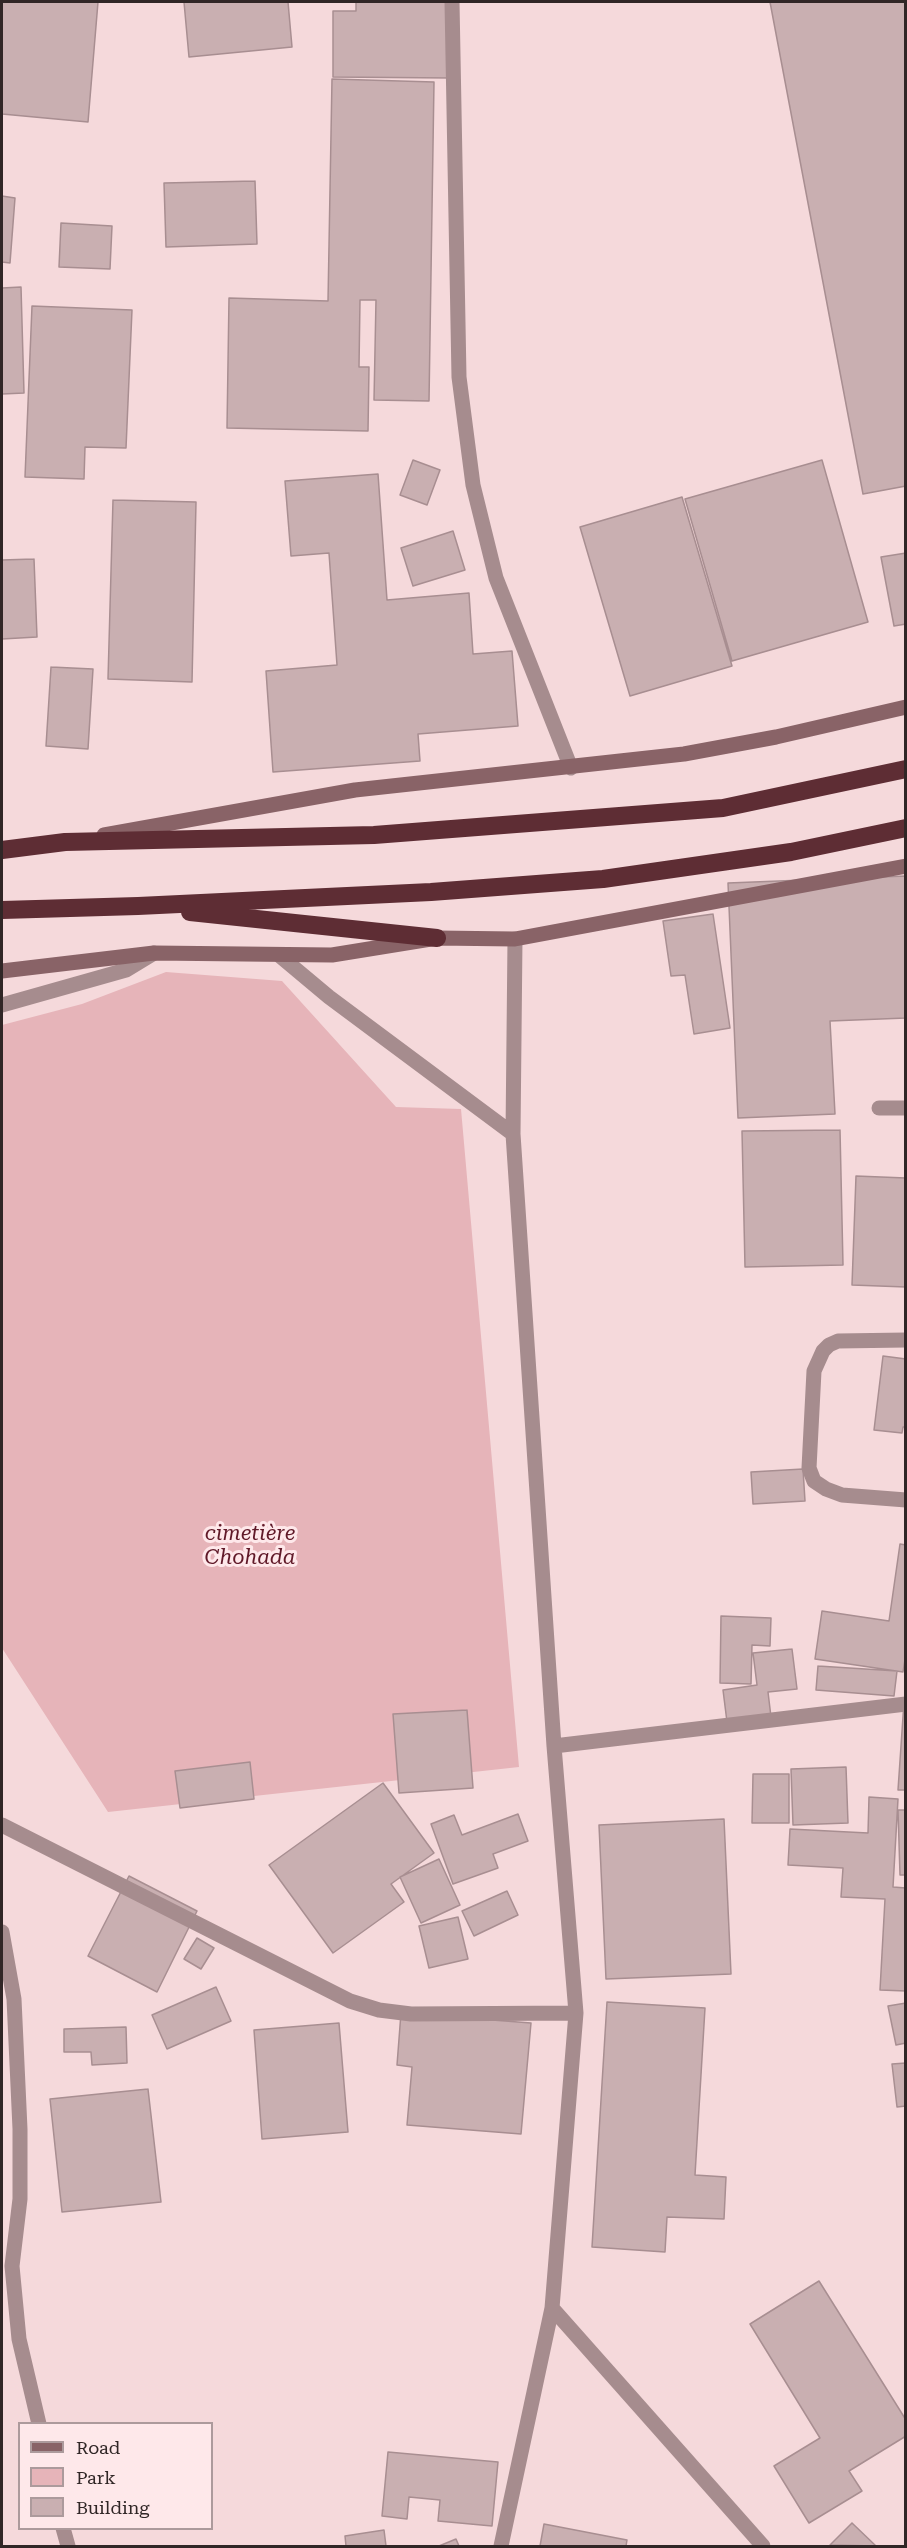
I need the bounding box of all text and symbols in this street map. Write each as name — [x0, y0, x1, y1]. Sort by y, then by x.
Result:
park label: cimetière Chohada — [205, 1521, 295, 1571]
legend — [18, 2422, 213, 2530]
text: Road — [76, 2437, 120, 2458]
text: Park — [76, 2467, 116, 2488]
text: Building — [76, 2497, 150, 2518]

